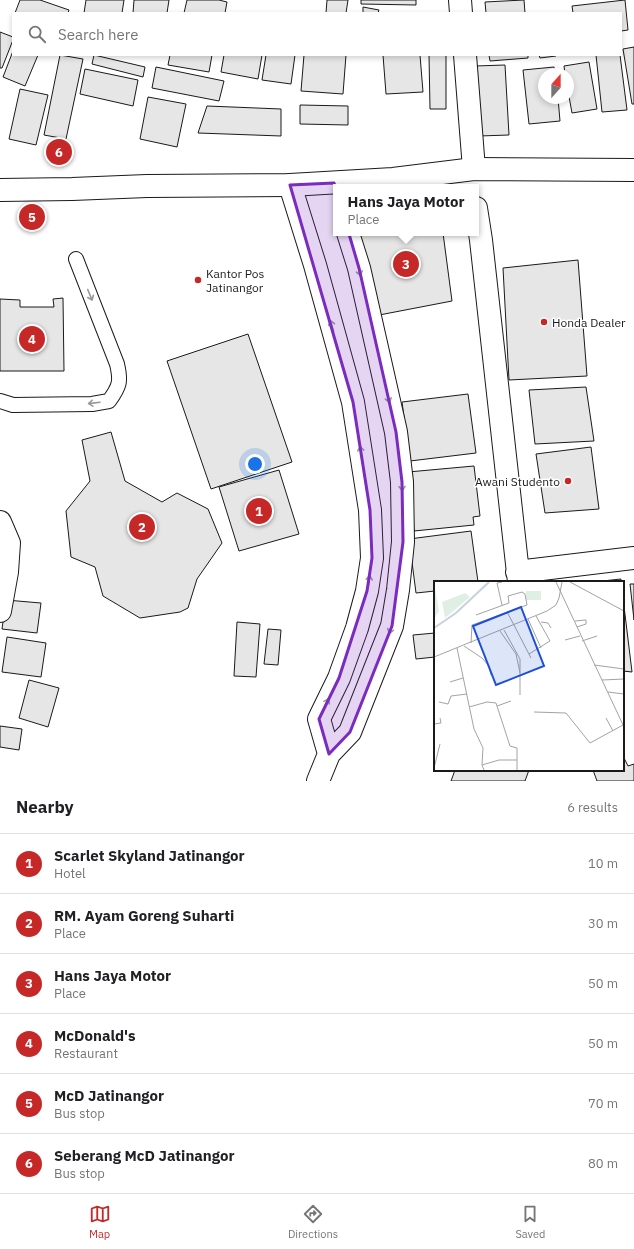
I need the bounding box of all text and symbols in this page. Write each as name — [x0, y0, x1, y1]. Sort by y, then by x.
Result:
search box — [12, 12, 622, 56]
icon: search — [26, 23, 48, 45]
text: Search here — [58, 25, 138, 44]
north arrow — [538, 68, 574, 104]
pin: 6 — [46, 137, 72, 167]
popup — [333, 184, 479, 236]
text: Hans Jaya Motor — [348, 192, 464, 211]
pin: 5 — [19, 202, 45, 232]
text: Place — [348, 211, 379, 228]
pin: 3 — [393, 249, 419, 279]
one-way arrow — [356, 264, 364, 277]
place label: Kantor Pos Jatinangor — [206, 266, 265, 295]
marker: Kantor Pos Jatinangor — [193, 275, 203, 285]
one-way arrow — [87, 289, 95, 301]
place label: Honda Dealer — [552, 315, 626, 330]
marker: Honda Dealer — [539, 317, 549, 327]
one-way arrow — [328, 320, 335, 333]
pin: 4 — [19, 324, 45, 354]
one-way arrow — [385, 390, 393, 403]
one-way arrow — [88, 400, 101, 407]
one-way arrow — [357, 446, 365, 459]
your location — [245, 454, 265, 474]
place label: Awani Studento — [475, 474, 560, 489]
marker: Awani Studento — [563, 476, 573, 486]
one-way arrow — [398, 478, 405, 491]
pin: 1 — [246, 496, 272, 526]
pin: 2 — [129, 512, 155, 542]
one-way arrow — [365, 575, 373, 588]
inset map — [434, 581, 624, 771]
one-way arrow — [387, 621, 394, 634]
one-way arrow — [323, 698, 331, 710]
text: Nearby — [16, 796, 74, 818]
text: 6 results — [567, 799, 618, 816]
text: Scarlet Skyland Jatinangor — [54, 846, 245, 865]
text: 1 — [25, 855, 33, 872]
text: 10 m — [588, 855, 618, 872]
text: Hotel — [54, 865, 86, 882]
text: RM. Ayam Goreng Suharti — [54, 906, 234, 925]
text: 2 — [25, 915, 33, 932]
text: 30 m — [588, 915, 618, 932]
text: Place — [54, 925, 86, 942]
text: Hans Jaya Motor — [54, 966, 171, 985]
text: 3 — [25, 975, 33, 992]
text: 50 m — [588, 975, 618, 992]
text: Place — [54, 985, 86, 1002]
text: McDonald's — [54, 1026, 136, 1045]
text: 4 — [25, 1035, 33, 1052]
text: 50 m — [588, 1035, 618, 1052]
text: Restaurant — [54, 1045, 118, 1062]
text: McD Jatinangor — [54, 1086, 164, 1105]
text: 5 — [25, 1095, 33, 1112]
text: 70 m — [588, 1095, 618, 1112]
text: Bus stop — [54, 1105, 105, 1122]
text: Seberang McD Jatinangor — [54, 1146, 235, 1165]
text: 6 — [25, 1155, 33, 1172]
text: 80 m — [588, 1155, 618, 1172]
text: Bus stop — [54, 1165, 105, 1182]
tab: Map — [89, 1203, 111, 1241]
tab: Directions — [288, 1203, 338, 1241]
tab: Saved — [515, 1203, 545, 1241]

